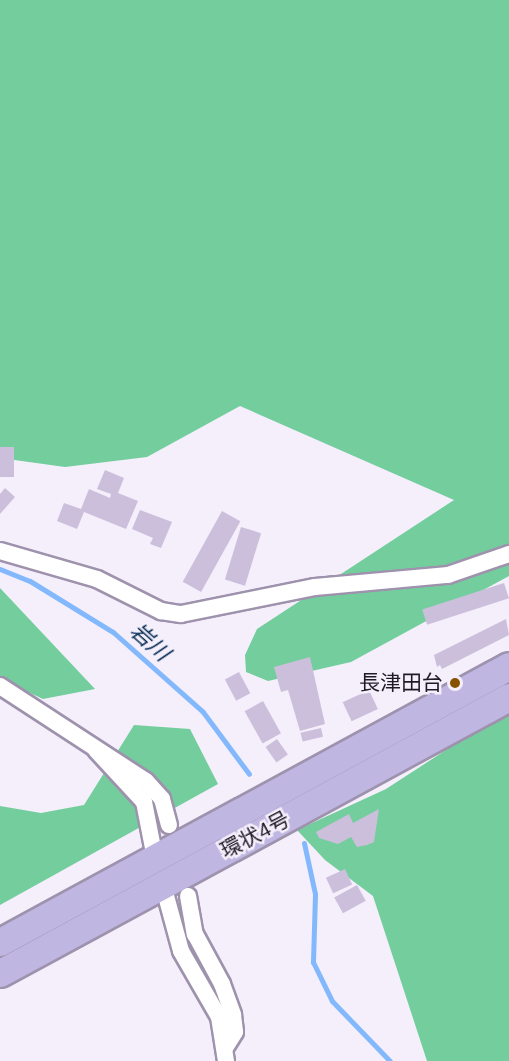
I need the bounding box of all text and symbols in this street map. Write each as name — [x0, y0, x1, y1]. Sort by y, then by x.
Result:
water label: 岩川 — [125, 617, 175, 667]
place label: 長津田台 — [359, 670, 443, 696]
marker: 長津田台 — [448, 676, 462, 690]
street label: 環状4号 — [216, 806, 294, 864]

